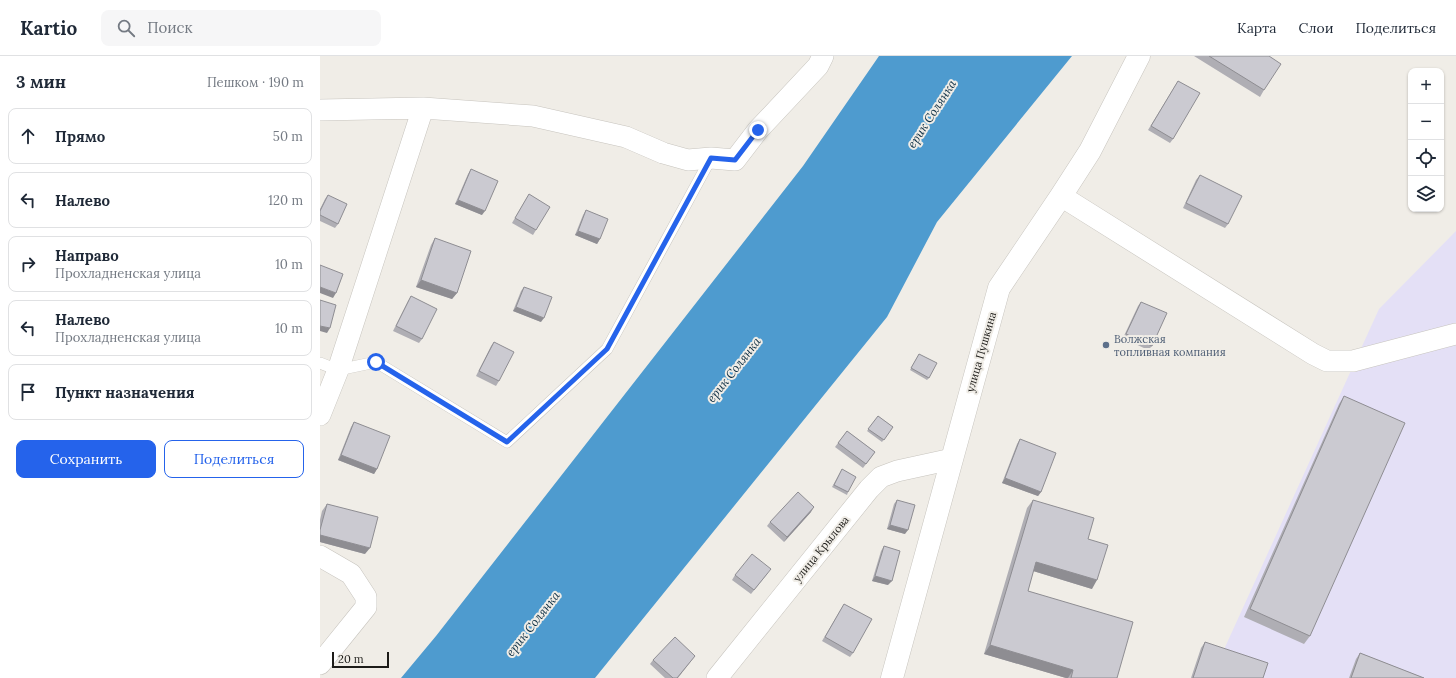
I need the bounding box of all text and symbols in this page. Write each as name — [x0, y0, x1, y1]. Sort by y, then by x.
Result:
search box — [101, 10, 381, 46]
text: Kartio — [20, 16, 77, 40]
icon: search — [115, 17, 137, 39]
text: Поиск — [147, 18, 193, 37]
text: Карта — [1237, 19, 1276, 37]
text: Слои — [1298, 19, 1333, 37]
text: Поделиться — [1355, 19, 1436, 37]
map controls — [1408, 68, 1444, 212]
button: + — [1408, 68, 1444, 104]
text: 3 мин — [16, 71, 66, 93]
text: Пешком · 190 m — [207, 74, 304, 91]
water label: ерик Солянка — [904, 77, 959, 151]
button: − — [1408, 104, 1444, 140]
route end — [749, 121, 767, 139]
icon: ahead — [17, 125, 39, 147]
text: Прямо — [55, 127, 105, 146]
text: 50 m — [273, 128, 303, 145]
button: locate — [1408, 140, 1444, 176]
button: layers — [1408, 176, 1444, 212]
icon: left — [17, 189, 39, 211]
text: Налево — [55, 191, 110, 210]
text: 120 m — [268, 192, 303, 209]
text: Направо — [55, 246, 119, 265]
icon: right — [17, 253, 39, 275]
text: 10 m — [275, 256, 303, 273]
text: Прохладненская улица — [55, 265, 201, 282]
text: Налево — [55, 310, 110, 329]
street label: улица Пушкина — [963, 310, 999, 394]
icon: left — [17, 317, 39, 339]
text: 10 m — [275, 320, 303, 337]
text: Прохладненская улица — [55, 329, 201, 346]
place label: Волжская топливная компания — [1114, 332, 1226, 359]
water label: ерик Солянка — [704, 334, 764, 405]
marker: Волжская топливная компания — [1101, 340, 1111, 350]
route start — [367, 353, 385, 371]
icon: arrive — [17, 381, 39, 403]
text: Пункт назначения — [55, 383, 195, 402]
button: Сохранить — [16, 440, 156, 478]
button: Поделиться — [164, 440, 304, 478]
street label: улица Крылова — [790, 513, 852, 585]
water label: ерик Солянка — [503, 588, 563, 659]
scale bar — [332, 650, 389, 669]
text: 20 m — [338, 652, 363, 666]

